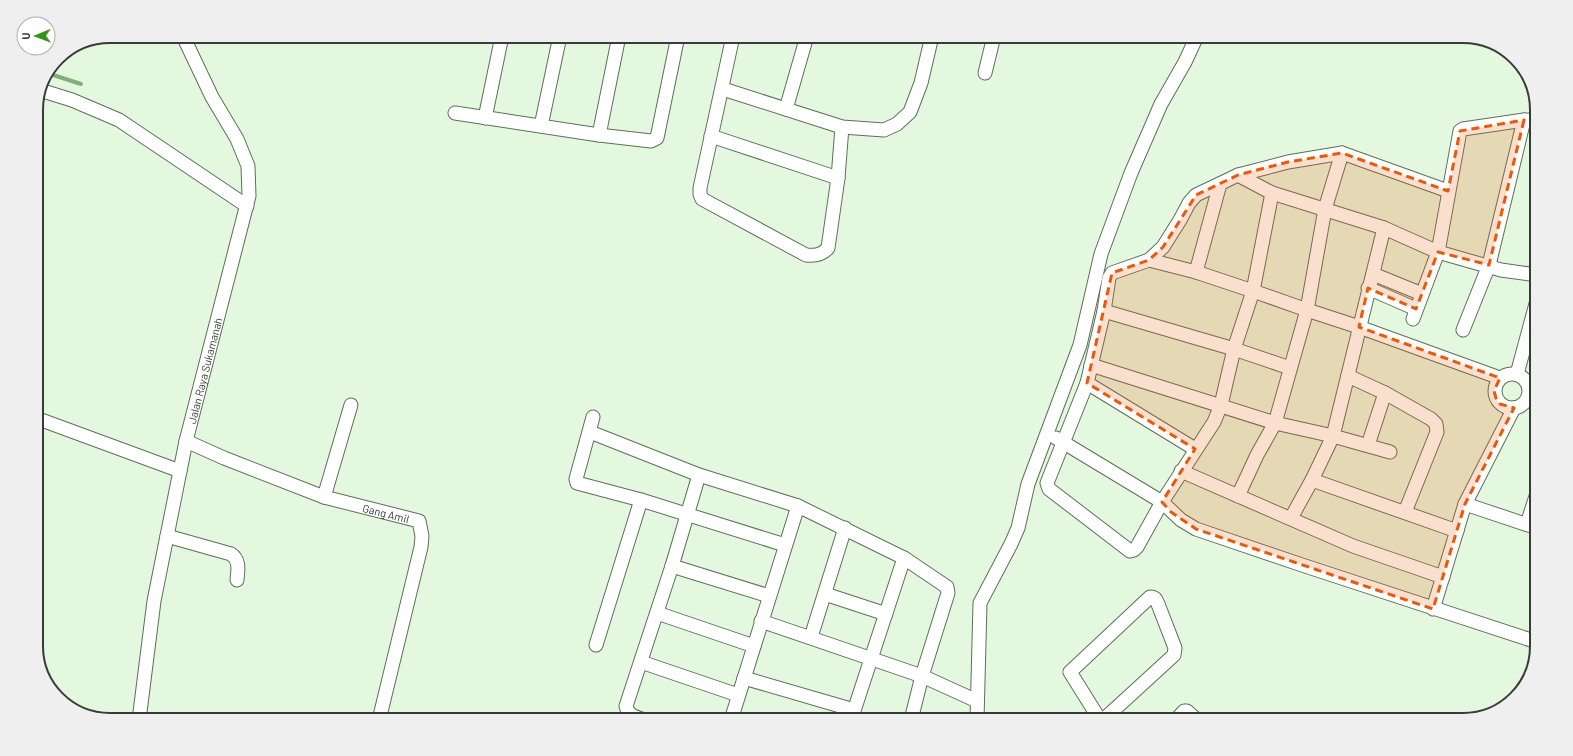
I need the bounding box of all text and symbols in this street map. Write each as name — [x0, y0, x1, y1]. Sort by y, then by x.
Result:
north arrow — [16, 16, 56, 56]
text: U — [19, 33, 32, 40]
street label: Jalan Raya Sukamanah — [184, 316, 224, 425]
street label: Gang Amil — [361, 501, 411, 525]

